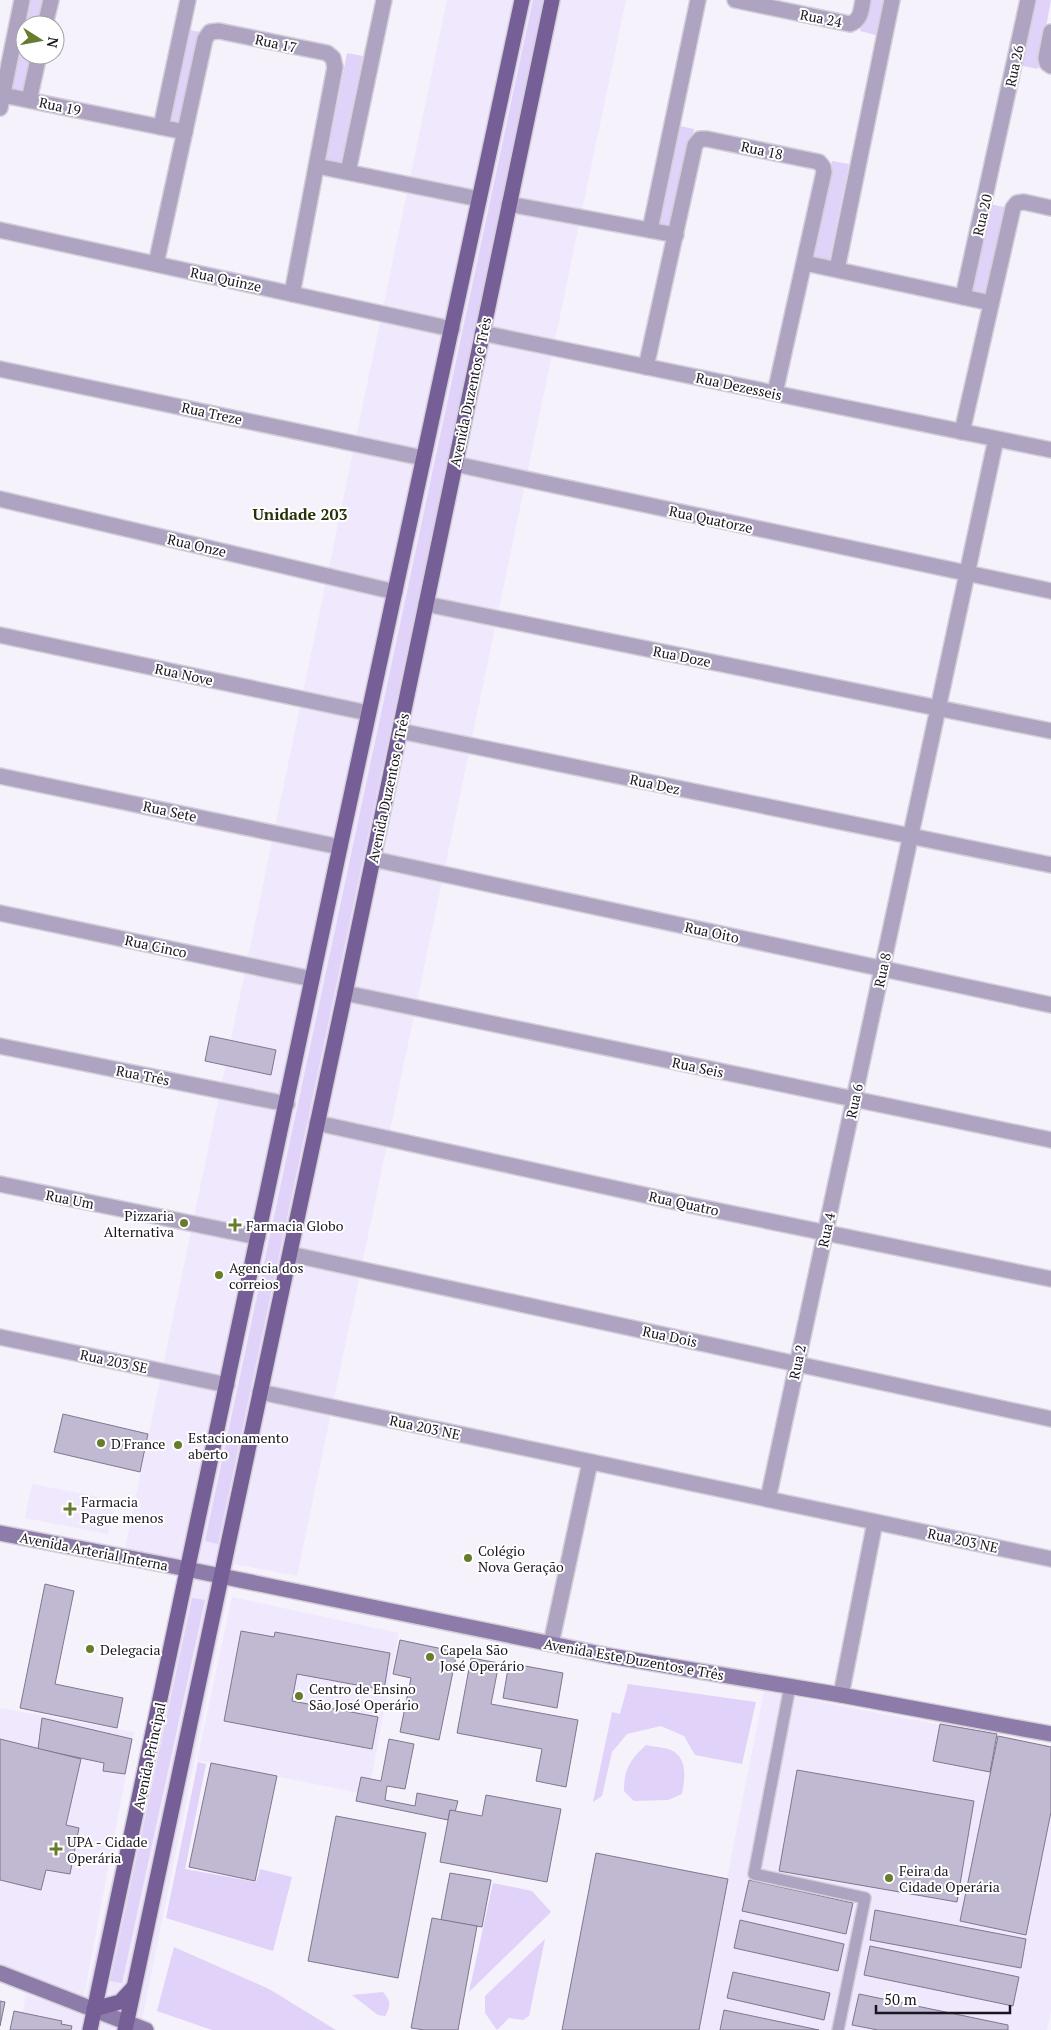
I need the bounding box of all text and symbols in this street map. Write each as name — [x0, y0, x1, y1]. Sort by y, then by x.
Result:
street label: Rua 24 — [798, 5, 844, 31]
north arrow — [15, 15, 65, 65]
street label: Rua 17 — [253, 29, 299, 57]
text: N — [43, 36, 64, 50]
street label: Rua 26 — [1000, 43, 1028, 89]
street label: Rua 19 — [37, 92, 83, 120]
street label: Rua 18 — [739, 136, 785, 164]
street label: Rua 20 — [968, 192, 996, 238]
street label: Rua Quinze — [189, 262, 263, 296]
street label: Avenida Duzentos e Três — [445, 315, 495, 469]
street label: Rua Dezesseis — [694, 368, 784, 404]
street label: Rua Treze — [180, 397, 244, 429]
street label: Rua Quatorze — [667, 501, 755, 537]
district label: Unidade 203 — [252, 503, 348, 525]
street label: Rua Onze — [166, 529, 228, 561]
street label: Rua Doze — [651, 641, 713, 671]
street label: Rua Nove — [153, 659, 215, 689]
street label: Avenida Duzentos e Três — [363, 711, 413, 865]
street label: Rua Dez — [628, 769, 682, 799]
street label: Rua Sete — [142, 796, 198, 826]
street label: Rua Oito — [683, 917, 741, 947]
street label: Rua Cinco — [123, 930, 189, 962]
street label: Rua 8 — [869, 951, 895, 989]
street label: Rua Seis — [670, 1052, 726, 1082]
street label: Rua Três — [115, 1061, 171, 1089]
street label: Rua 6 — [841, 1081, 867, 1120]
street label: Rua Um — [44, 1185, 96, 1213]
street label: Rua Quatro — [647, 1186, 721, 1220]
place label: Pizzaria Alternativa — [104, 1206, 174, 1241]
street label: Rua 4 — [813, 1210, 839, 1249]
place label: Farmacia Globo — [246, 1216, 344, 1235]
marker: Pizzaria Alternativa — [178, 1217, 190, 1229]
marker: Farmacia Globo — [228, 1218, 242, 1232]
place label: Agencia dos correios — [229, 1258, 304, 1293]
marker: Agencia dos correios — [213, 1269, 225, 1281]
street label: Rua Dois — [641, 1321, 699, 1351]
street label: Rua 2 — [784, 1343, 810, 1381]
street label: Rua 203 SE — [78, 1345, 150, 1377]
street label: Rua 203 NE — [388, 1410, 462, 1444]
place label: Estacionamento aberto — [188, 1428, 289, 1463]
place label: D'France — [111, 1434, 165, 1453]
marker: D'France — [95, 1437, 107, 1449]
marker: Estacionamento aberto — [172, 1439, 184, 1451]
place label: Farmacia Pague menos — [81, 1492, 164, 1527]
marker: Farmacia Pague menos — [63, 1502, 77, 1516]
street label: Rua 203 NE — [926, 1523, 1000, 1557]
street label: Avenida Arterial Interna — [18, 1527, 170, 1575]
place label: Colégio Nova Geração — [478, 1541, 564, 1576]
marker: Colégio Nova Geração — [462, 1552, 474, 1564]
street label: Avenida Este Duzentos e Três — [542, 1634, 726, 1684]
place label: Delegacia — [100, 1640, 160, 1659]
place label: Capela São José Operário — [440, 1640, 524, 1675]
marker: Delegacia — [84, 1643, 96, 1655]
marker: Capela São José Operário — [424, 1651, 436, 1663]
place label: Centro de Ensino São José Operário — [309, 1679, 419, 1714]
marker: Centro de Ensino São José Operário — [293, 1690, 305, 1702]
street label: Avenida Principal — [128, 1701, 170, 1811]
place label: UPA - Cidade Operária — [67, 1832, 148, 1867]
marker: UPA - Cidade Operária — [49, 1842, 63, 1856]
place label: Feira da Cidade Operária — [899, 1861, 1000, 1896]
marker: Feira da Cidade Operária — [883, 1872, 895, 1884]
scale bar — [876, 1982, 1010, 2014]
text: 50 m — [884, 1989, 917, 2009]

